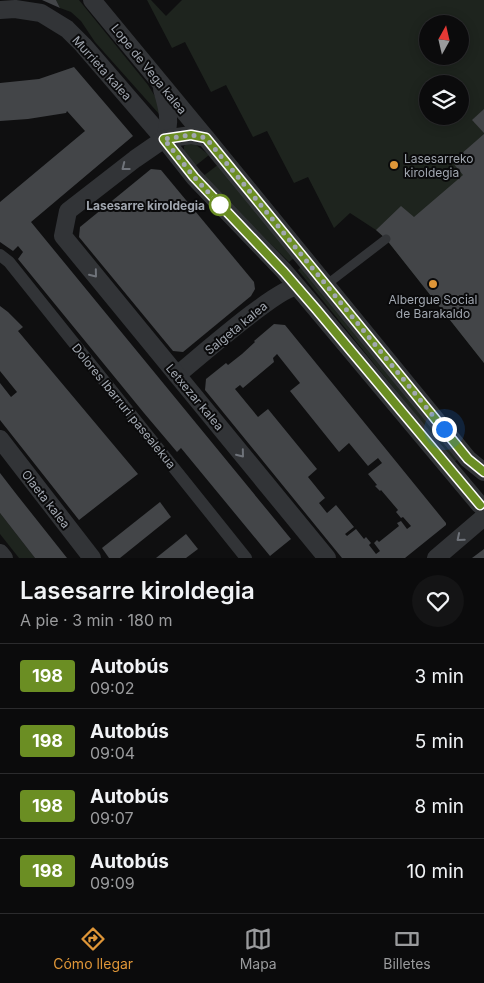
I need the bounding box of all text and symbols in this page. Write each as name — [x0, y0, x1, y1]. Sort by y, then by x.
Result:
north arrow — [419, 15, 469, 65]
map controls — [419, 15, 469, 125]
street label: Lope de Vega kalea — [108, 21, 190, 117]
street label: Murrieta kalea — [69, 33, 135, 103]
button: layers — [419, 75, 469, 125]
place label: Lasesarreko kiroldegia — [404, 151, 473, 180]
marker: Lasesarreko kiroldegia — [388, 159, 400, 171]
one-way arrow — [121, 161, 131, 170]
marker: Lasesarre kiroldegia — [209, 194, 231, 216]
place label: Lasesarre kiroldegia — [86, 198, 205, 213]
one-way arrow — [89, 268, 97, 277]
marker: Albergue Social de Barakaldo — [427, 278, 439, 290]
place label: Albergue Social de Barakaldo — [389, 292, 477, 321]
street label: Salgeta kalea — [202, 298, 270, 358]
street label: Dolores Ibarruri pasealekua — [69, 340, 179, 472]
street label: Letxezar kalea — [163, 361, 227, 433]
your location — [432, 417, 457, 442]
one-way arrow — [236, 448, 244, 457]
street label: Olaeta kalea — [19, 467, 73, 531]
one-way arrow — [457, 532, 466, 540]
button: heart — [412, 575, 464, 627]
text: Lasesarre kiroldegia — [20, 576, 255, 605]
text: A pie · 3 min · 180 m — [20, 610, 173, 630]
text: Autobús — [90, 655, 169, 678]
text: 198 — [32, 665, 63, 686]
text: 3 min — [414, 665, 464, 688]
text: 09:02 — [90, 678, 134, 698]
text: Autobús — [90, 720, 169, 743]
text: 198 — [32, 730, 63, 751]
text: 5 min — [415, 730, 464, 753]
text: 09:04 — [90, 743, 135, 763]
text: Autobús — [90, 785, 169, 808]
text: 198 — [32, 795, 63, 816]
text: 8 min — [414, 795, 464, 818]
text: 09:07 — [90, 808, 133, 828]
text: Autobús — [90, 850, 169, 873]
text: 198 — [32, 860, 63, 881]
text: 10 min — [406, 860, 464, 883]
text: 09:09 — [90, 873, 135, 893]
tab: Cómo llegar — [53, 925, 133, 972]
tab: Mapa — [240, 925, 277, 972]
tab: Billetes — [383, 925, 431, 972]

